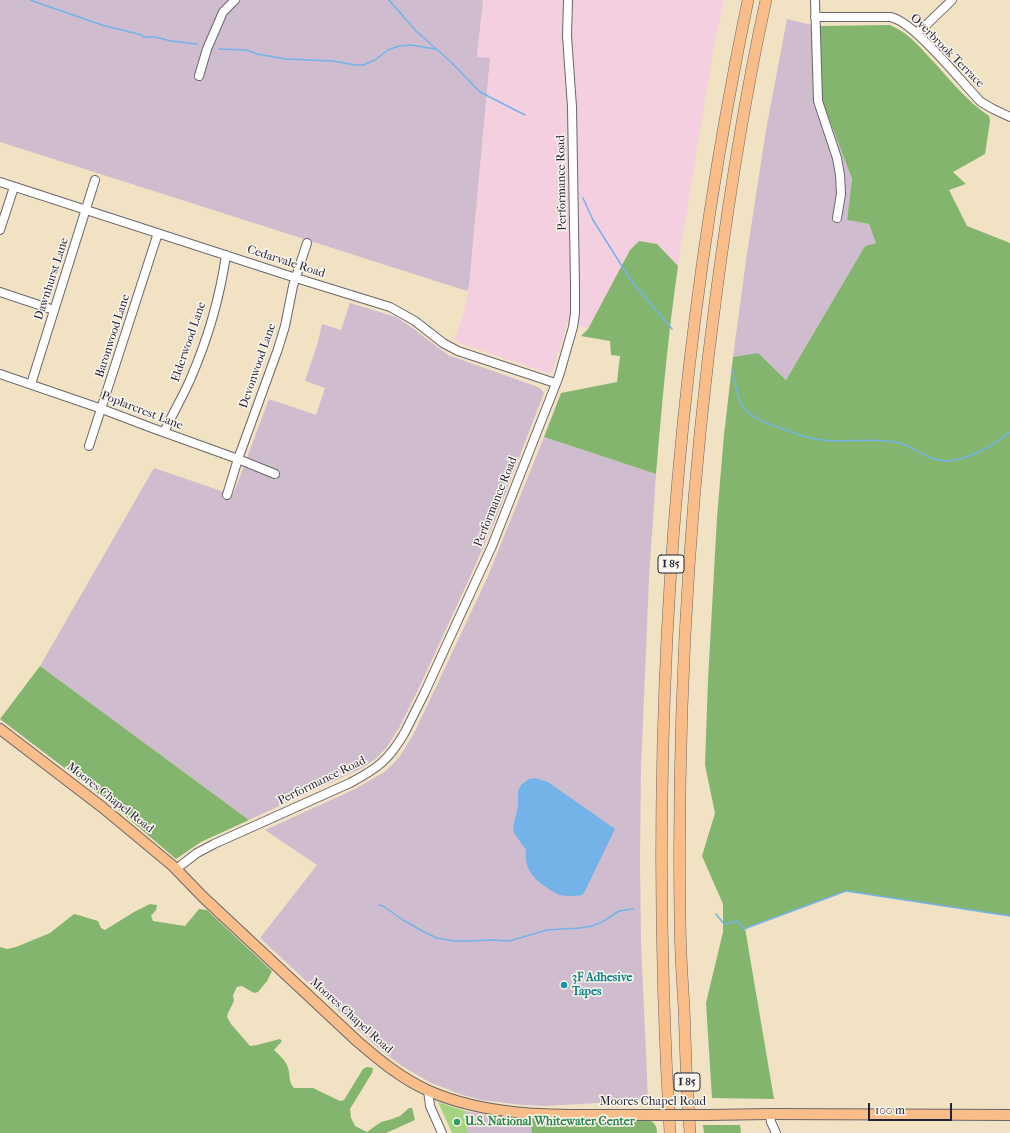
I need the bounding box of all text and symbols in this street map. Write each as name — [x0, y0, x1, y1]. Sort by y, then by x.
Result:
street label: Overbrook Terrace — [907, 11, 987, 91]
street label: Performance Road — [554, 135, 570, 231]
street label: Dawnhurst Lane — [32, 236, 72, 322]
street label: Cedarvale Road — [245, 243, 327, 281]
street label: Baronwood Lane — [93, 293, 133, 379]
street label: Elderwood Lane — [169, 300, 209, 384]
street label: Devonwood Lane — [237, 322, 279, 410]
street label: Poplarcrest Lane — [99, 389, 185, 433]
street label: Performance Road — [471, 455, 521, 549]
road number: I 85 — [658, 555, 684, 573]
street label: Performance Road — [276, 754, 368, 808]
street label: Moores Chapel Road — [64, 760, 156, 836]
place label: 3F Adhesive Tapes — [572, 971, 632, 999]
street label: Moores Chapel Road — [307, 975, 395, 1057]
marker: 3F Adhesive Tapes — [559, 980, 569, 990]
road number: I 85 — [674, 1073, 700, 1091]
street label: Moores Chapel Road — [600, 1095, 706, 1109]
scale bar — [870, 1095, 954, 1121]
text: 100 m — [875, 1103, 905, 1117]
place label: U.S. National Whitewater Center — [465, 1115, 635, 1129]
marker: U.S. National Whitewater Center — [452, 1117, 462, 1127]

